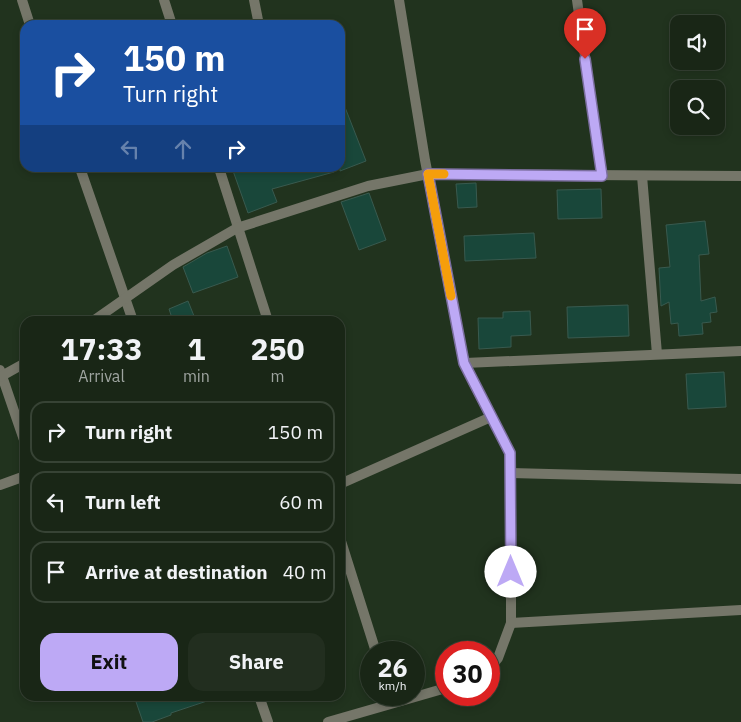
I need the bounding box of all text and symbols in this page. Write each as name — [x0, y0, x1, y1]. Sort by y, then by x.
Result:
pin — [564, 8, 606, 59]
icon: arrive — [571, 15, 599, 43]
map controls — [670, 15, 725, 135]
button: sound — [670, 15, 725, 70]
text: 150 m — [123, 35, 226, 81]
icon: right — [40, 40, 105, 105]
text: Turn right — [123, 79, 218, 108]
button: search — [670, 80, 725, 135]
icon: left — [116, 135, 144, 163]
icon: ahead — [169, 135, 197, 163]
icon: right — [222, 135, 250, 163]
text: 17:33 — [61, 329, 142, 368]
text: 1 — [187, 329, 205, 368]
text: 250 — [250, 329, 304, 368]
text: Arrival — [78, 366, 125, 386]
text: min — [183, 366, 210, 386]
text: m — [270, 366, 284, 386]
icon: right — [42, 418, 70, 446]
text: Turn right — [85, 420, 172, 444]
text: 150 m — [268, 420, 323, 444]
icon: left — [42, 488, 70, 516]
text: Turn left — [85, 490, 161, 514]
text: 60 m — [279, 490, 323, 514]
position arrow — [484, 545, 536, 597]
icon: arrive — [42, 558, 70, 586]
text: Arrive at destination — [85, 560, 268, 584]
text: 40 m — [283, 560, 327, 584]
button: Exit — [40, 633, 178, 691]
button: Share — [188, 633, 325, 691]
speed limit sign: 30 — [435, 641, 500, 706]
text: 26 — [377, 651, 408, 684]
text: km/h — [378, 678, 407, 693]

